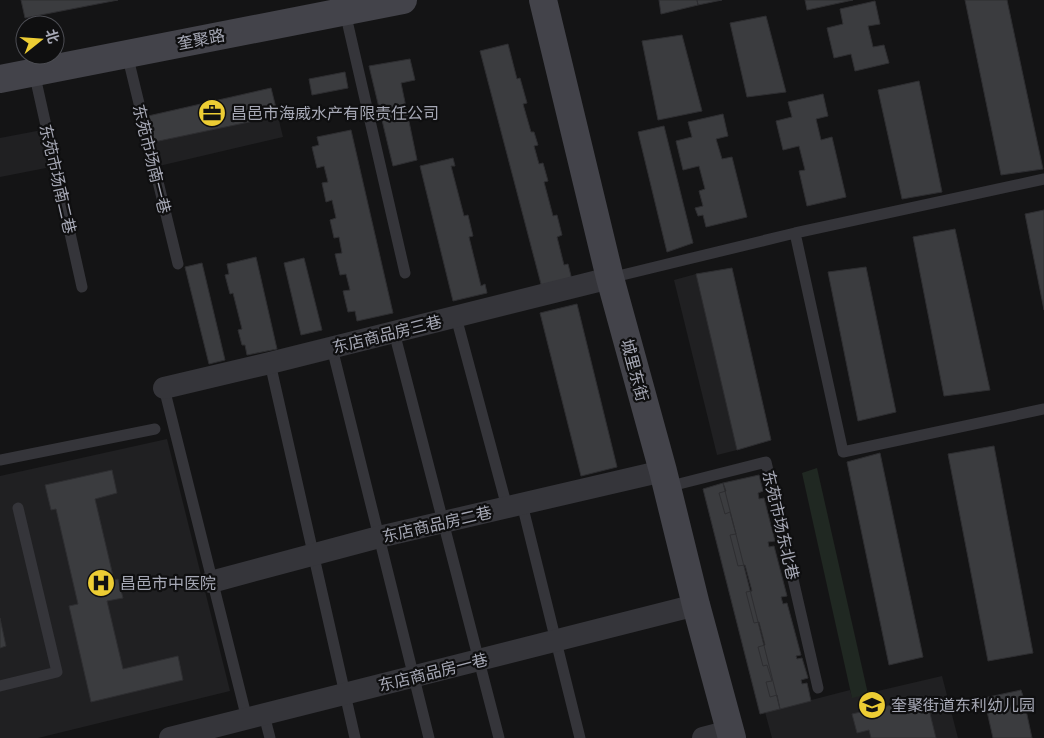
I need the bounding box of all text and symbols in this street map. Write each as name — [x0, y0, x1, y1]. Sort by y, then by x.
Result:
north arrow — [15, 15, 65, 65]
street label: 奎聚路 — [176, 26, 226, 52]
text: 北 — [43, 27, 62, 45]
office icon: 昌邑市海威水产有限责任公司 — [197, 98, 227, 128]
street label: 东苑市场南一巷 — [130, 102, 174, 216]
place label: 昌邑市海威水产有限责任公司 — [231, 104, 439, 122]
street label: 东苑市场南二巷 — [37, 122, 79, 236]
street label: 东店商品房三巷 — [330, 312, 444, 356]
street label: 城里东街 — [618, 337, 652, 403]
street label: 东苑市场东北巷 — [760, 468, 802, 582]
street label: 东店商品房二巷 — [380, 503, 494, 545]
hospital icon: 昌邑市中医院 — [86, 568, 116, 598]
place label: 昌邑市中医院 — [120, 574, 216, 592]
street label: 东店商品房一巷 — [376, 650, 490, 694]
school or university icon: 奎聚街道东利幼儿园 — [857, 690, 887, 720]
place label: 奎聚街道东利幼儿园 — [891, 696, 1035, 714]

